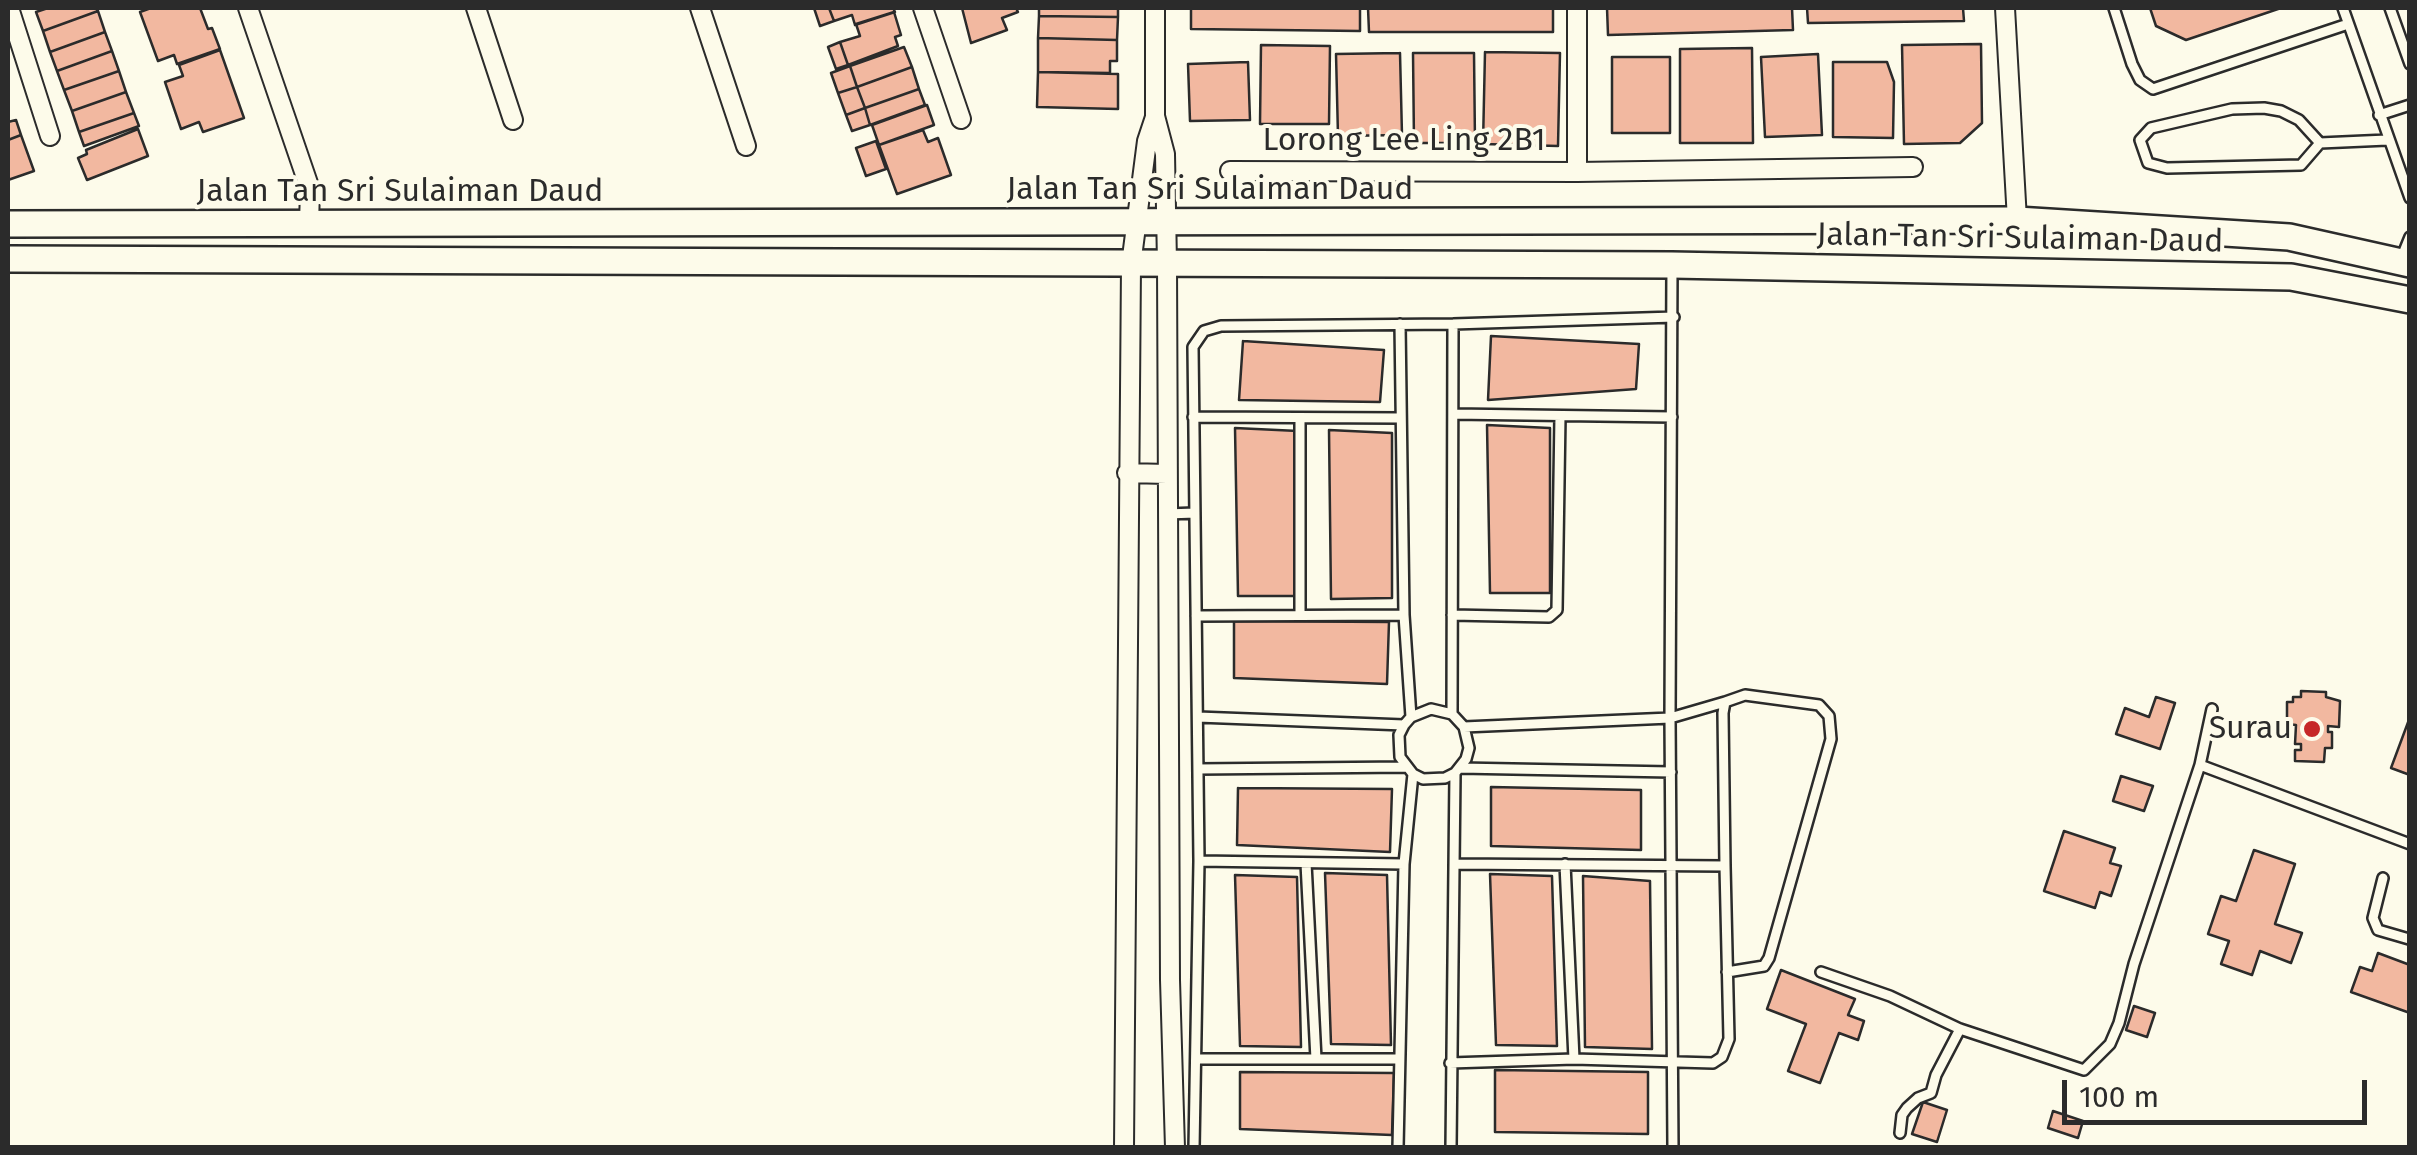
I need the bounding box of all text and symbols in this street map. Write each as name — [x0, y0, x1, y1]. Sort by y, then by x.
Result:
street label: Lorong Lee Ling 2B1 — [1263, 122, 1545, 160]
street label: Jalan Tan Sri Sulaiman Daud — [1007, 171, 1413, 209]
street label: Jalan Tan Sri Sulaiman Daud — [197, 173, 603, 211]
street label: Jalan Tan Sri Sulaiman Daud — [1816, 216, 2224, 262]
place label: Surau — [2209, 710, 2292, 748]
marker: Surau — [2301, 718, 2323, 740]
scale bar — [2067, 1060, 2372, 1122]
text: 100 m — [2079, 1079, 2159, 1115]

